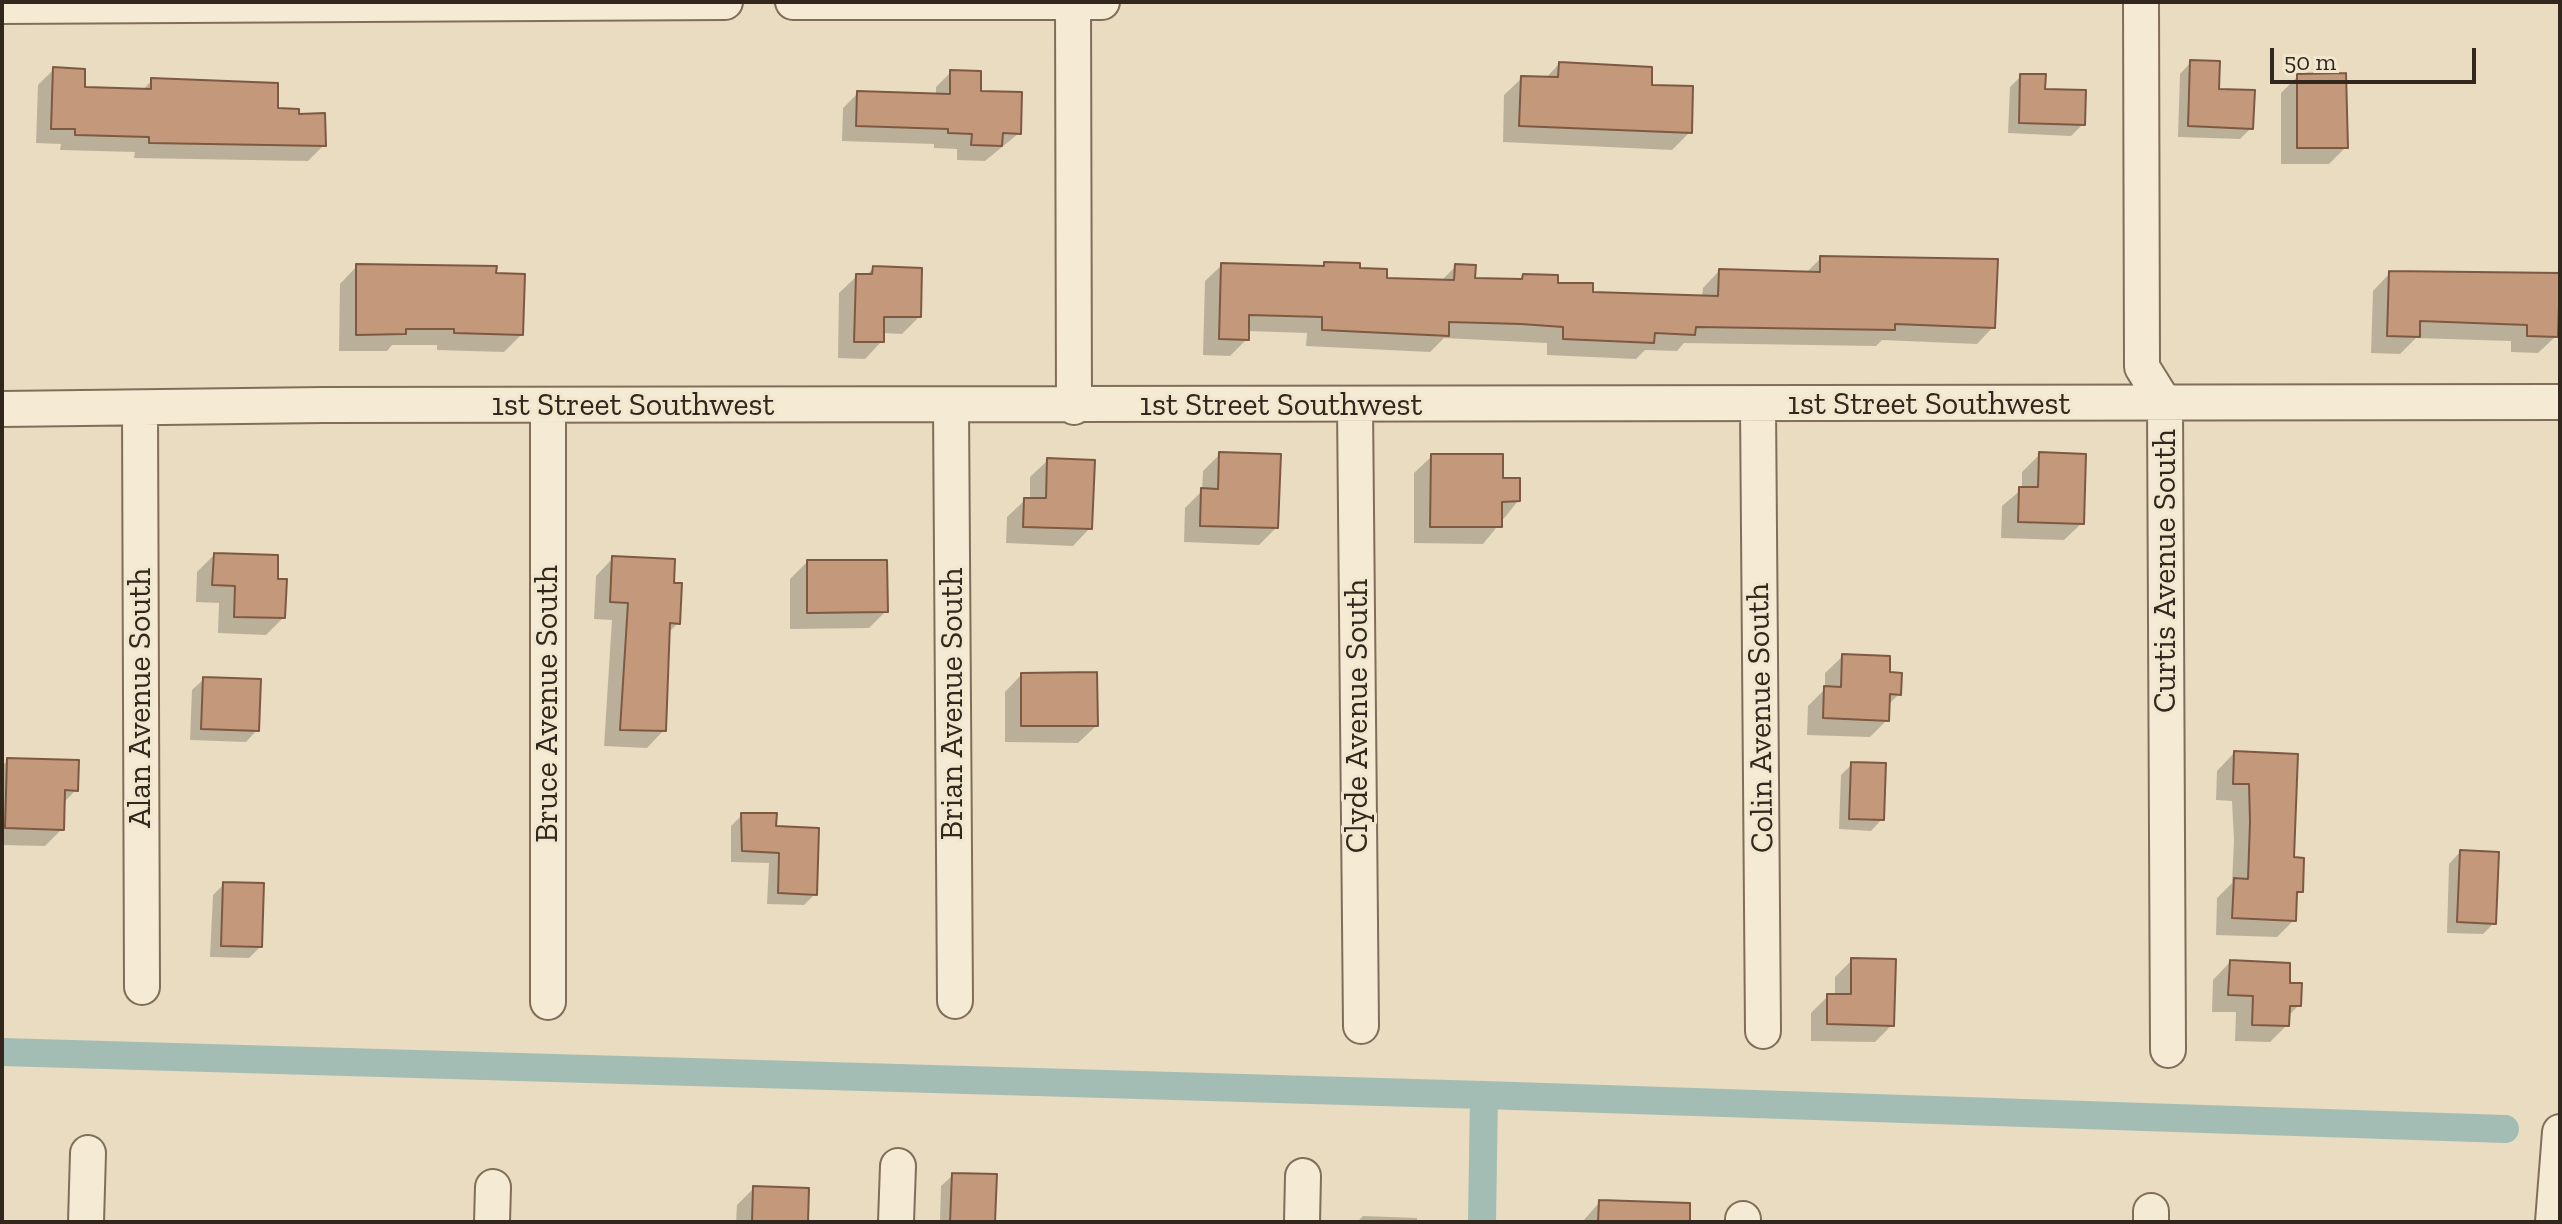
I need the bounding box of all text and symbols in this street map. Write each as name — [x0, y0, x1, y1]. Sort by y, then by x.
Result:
scale bar — [2274, 32, 2480, 82]
text: 50 m — [2284, 47, 2336, 76]
street label: 1st Street Southwest — [1788, 386, 2070, 424]
street label: 1st Street Southwest — [492, 387, 774, 425]
street label: 1st Street Southwest — [1140, 387, 1422, 425]
street label: Curtis Avenue South — [2147, 429, 2185, 713]
street label: Bruce Avenue South — [529, 565, 567, 843]
street label: Alan Avenue South — [122, 568, 160, 828]
street label: Brian Avenue South — [934, 568, 972, 840]
street label: Clyde Avenue South — [1339, 579, 1377, 853]
street label: Colin Avenue South — [1739, 583, 1783, 853]

